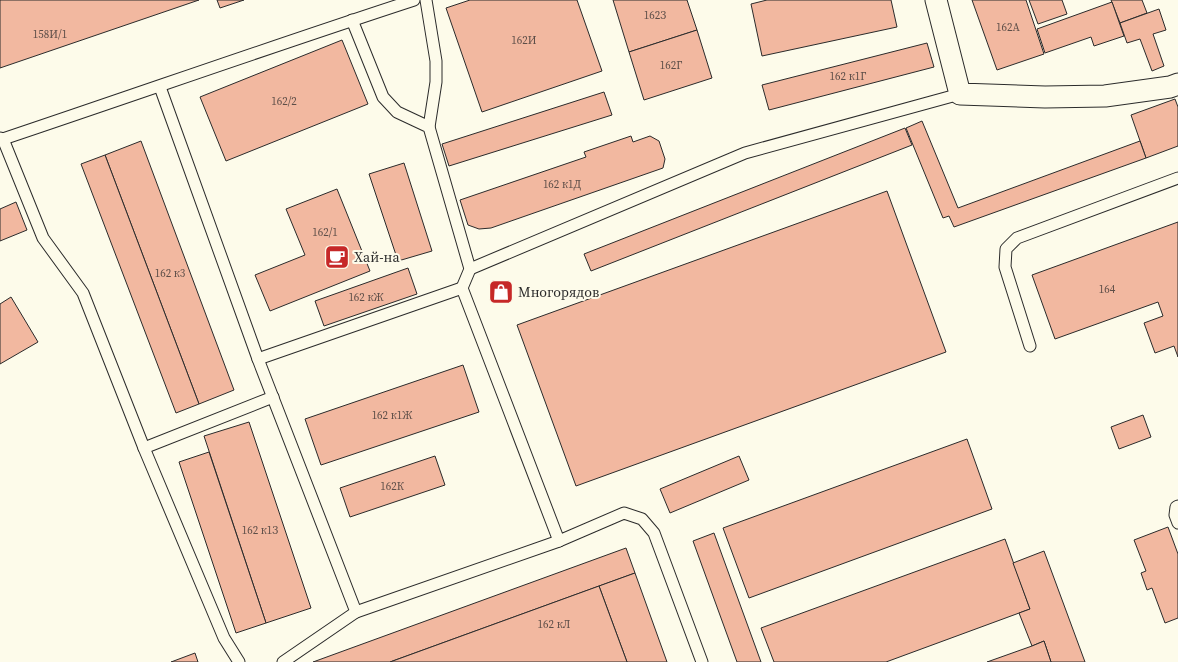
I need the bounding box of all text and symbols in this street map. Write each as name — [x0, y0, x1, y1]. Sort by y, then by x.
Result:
house number: 162З — [644, 8, 666, 23]
house number: 162А — [996, 20, 1021, 35]
house number: 158И/1 — [33, 27, 67, 42]
house number: 162И — [511, 33, 537, 48]
house number: 162Г — [660, 58, 682, 73]
house number: 162 к1Г — [830, 69, 866, 84]
house number: 162/2 — [271, 94, 297, 109]
house number: 162 к1Д — [543, 177, 582, 192]
house number: 162/1 — [312, 225, 338, 240]
cafe icon: Хай-на — [324, 244, 350, 270]
place label: Хай-на — [354, 247, 400, 267]
house number: 162 к3 — [155, 266, 186, 281]
shop icon: Многорядов — [488, 279, 514, 305]
place label: Многорядов — [518, 282, 599, 302]
house number: 164 — [1099, 282, 1116, 297]
house number: 162 кЖ — [348, 290, 385, 305]
house number: 162 к1Ж — [372, 408, 413, 423]
house number: 162К — [380, 479, 405, 494]
house number: 162 к1З — [242, 523, 278, 538]
house number: 162 кЛ — [538, 617, 571, 632]

